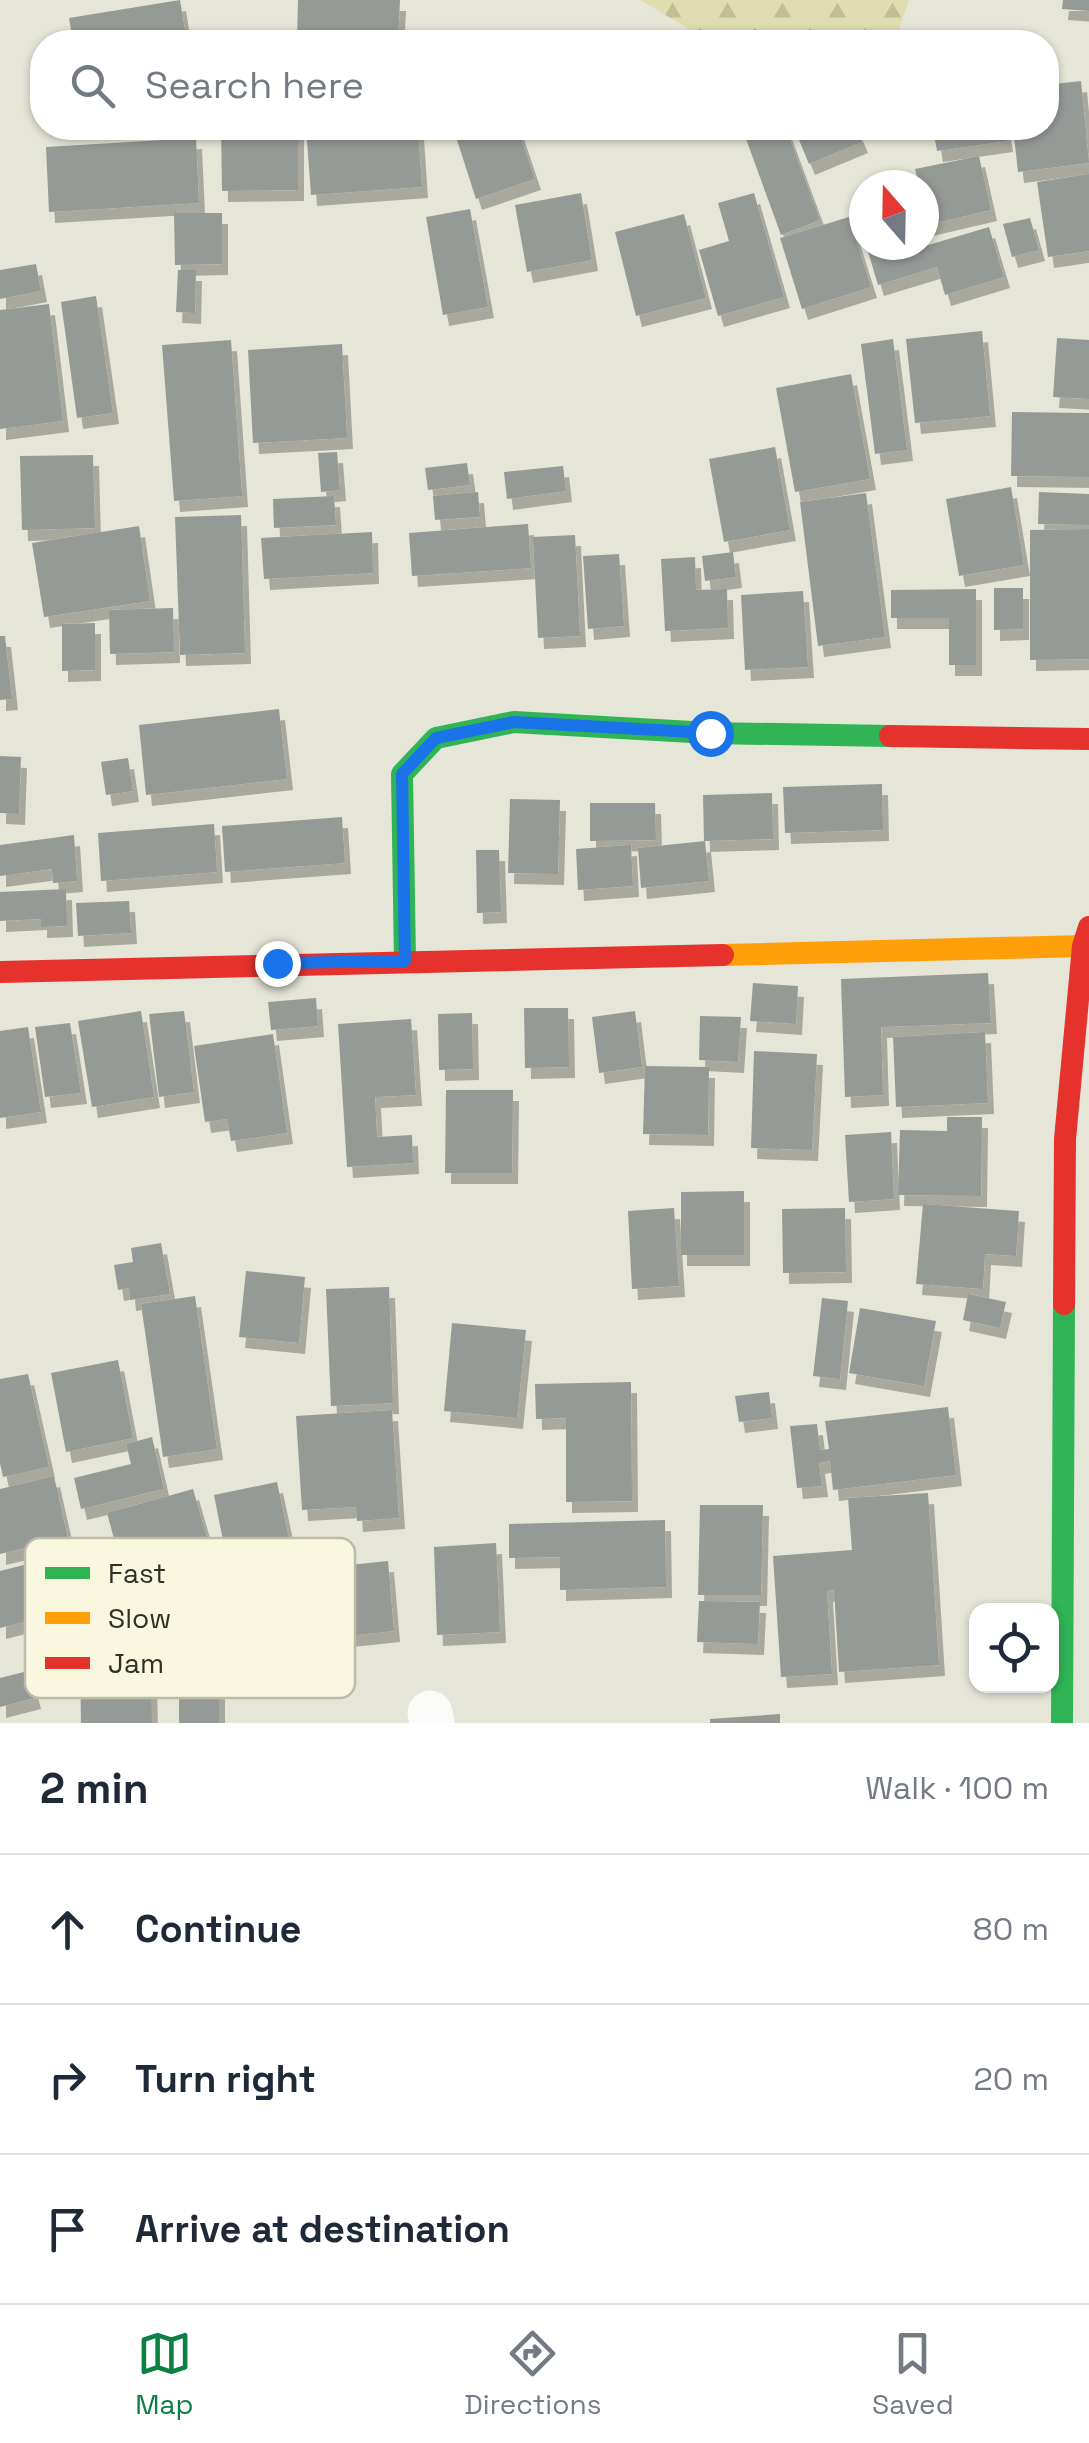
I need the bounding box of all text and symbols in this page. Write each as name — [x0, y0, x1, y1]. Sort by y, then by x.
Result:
search box — [30, 30, 1059, 140]
icon: search — [65, 58, 120, 113]
text: Search here — [145, 61, 364, 109]
north arrow — [849, 170, 939, 260]
route start — [688, 711, 734, 757]
route end — [255, 941, 301, 987]
legend — [25, 1538, 355, 1698]
text: Fast — [108, 1555, 166, 1591]
text: Slow — [108, 1600, 171, 1636]
map controls — [969, 1603, 1059, 1693]
button: locate — [969, 1603, 1059, 1693]
text: Jam — [108, 1645, 164, 1681]
text: 2 min — [40, 1762, 149, 1815]
text: Walk · 100 m — [865, 1768, 1049, 1808]
icon: ahead — [40, 1902, 95, 1957]
text: Continue — [135, 1905, 301, 1953]
text: 80 m — [973, 1909, 1049, 1949]
icon: right — [40, 2052, 95, 2107]
text: Turn right — [135, 2055, 316, 2103]
text: 20 m — [973, 2059, 1049, 2099]
icon: arrive — [40, 2202, 95, 2257]
text: Arrive at destination — [135, 2205, 510, 2253]
tab: Map — [135, 2326, 194, 2422]
tab: Directions — [464, 2326, 601, 2422]
tab: Saved — [872, 2326, 954, 2422]

